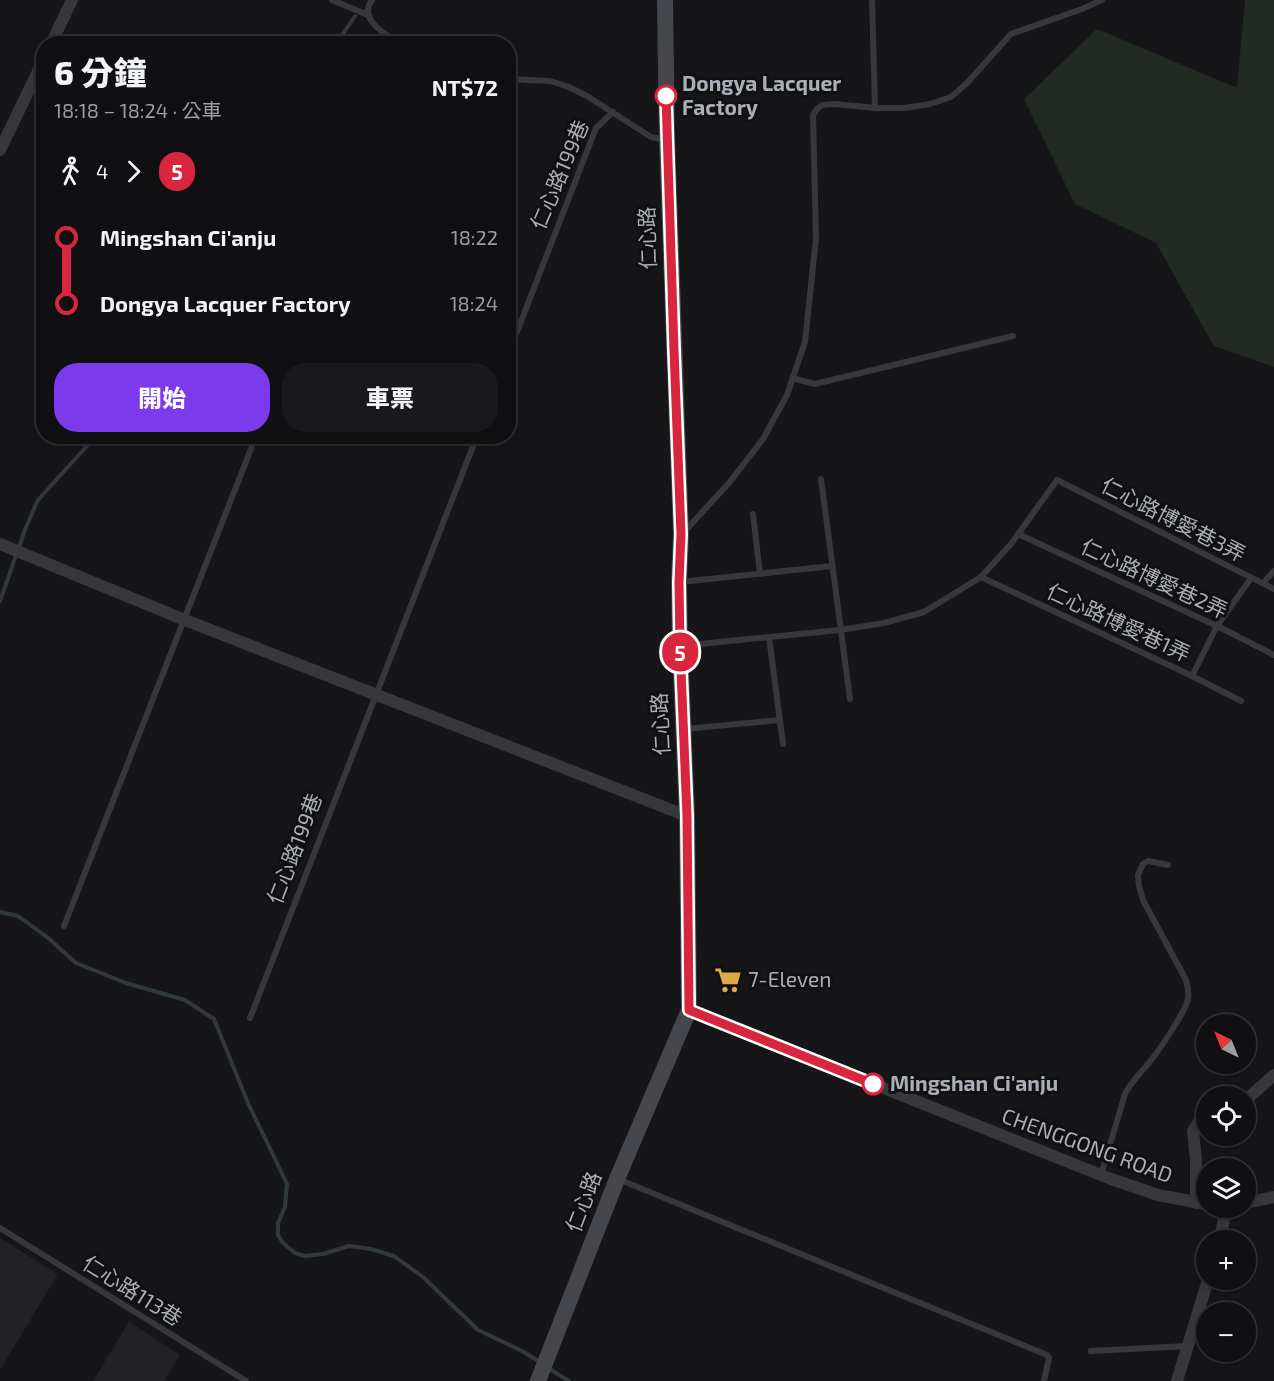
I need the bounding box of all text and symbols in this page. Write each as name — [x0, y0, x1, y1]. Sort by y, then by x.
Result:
text: 6 分鐘 — [54, 52, 147, 92]
place label: Dongya Lacquer Factory — [682, 70, 841, 120]
text: NT$72 — [432, 74, 498, 100]
marker: Dongya Lacquer Factory — [655, 85, 677, 107]
text: 18:18 – 18:24 · 公車 — [54, 98, 222, 122]
street label: 仁心路199巷 — [524, 116, 593, 233]
icon: walk — [54, 155, 87, 188]
icon: forward — [117, 155, 150, 188]
text: 4 — [96, 159, 108, 183]
text: 5 — [171, 159, 183, 184]
street label: 仁心路 — [633, 206, 660, 270]
text: Mingshan Ci'anju — [100, 224, 276, 250]
text: 18:22 — [451, 225, 498, 249]
text: Dongya Lacquer Factory — [100, 290, 351, 316]
text: 18:24 — [450, 291, 498, 315]
button: 開始 — [54, 363, 270, 432]
button: 車票 — [282, 363, 498, 432]
street label: 仁心路博愛巷3弄 — [1097, 472, 1250, 566]
street label: 仁心路博愛巷2弄 — [1077, 533, 1232, 623]
street label: 仁心路博愛巷1弄 — [1043, 577, 1194, 666]
line badge: 5 — [660, 632, 700, 672]
text: 5 — [674, 640, 686, 665]
street label: 仁心路 — [645, 692, 674, 756]
street label: 仁心路199巷 — [261, 790, 326, 907]
supermarket icon: 7-Eleven — [713, 965, 743, 995]
place label: 7-Eleven — [748, 966, 831, 991]
north arrow — [1196, 1014, 1256, 1074]
map controls — [1196, 1014, 1256, 1362]
place label: Mingshan Ci'anju — [890, 1070, 1058, 1095]
marker: Mingshan Ci'anju — [862, 1073, 884, 1095]
button: locate — [1196, 1086, 1256, 1146]
street label: CHENGGONG ROAD — [999, 1102, 1176, 1187]
button: layers — [1196, 1158, 1256, 1218]
street label: 仁心路 — [560, 1168, 606, 1235]
button: + — [1196, 1230, 1256, 1290]
street label: 仁心路113巷 — [79, 1249, 187, 1330]
button: − — [1196, 1302, 1256, 1362]

